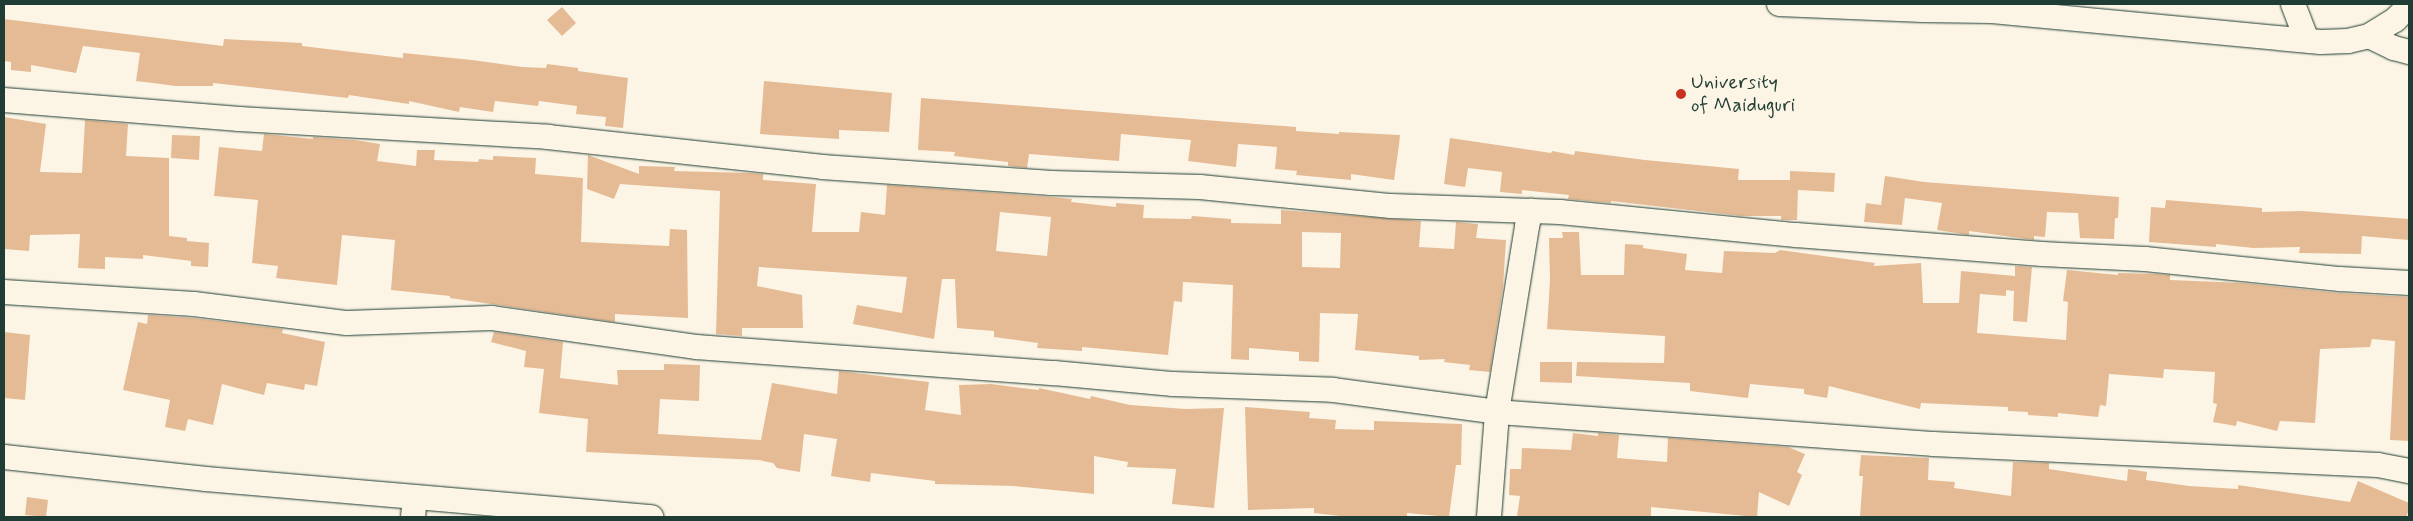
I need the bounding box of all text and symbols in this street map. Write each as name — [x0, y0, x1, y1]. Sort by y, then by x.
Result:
place label: University of Maiduguri — [1691, 70, 1799, 117]
marker: University of Maiduguri — [1675, 88, 1687, 100]

